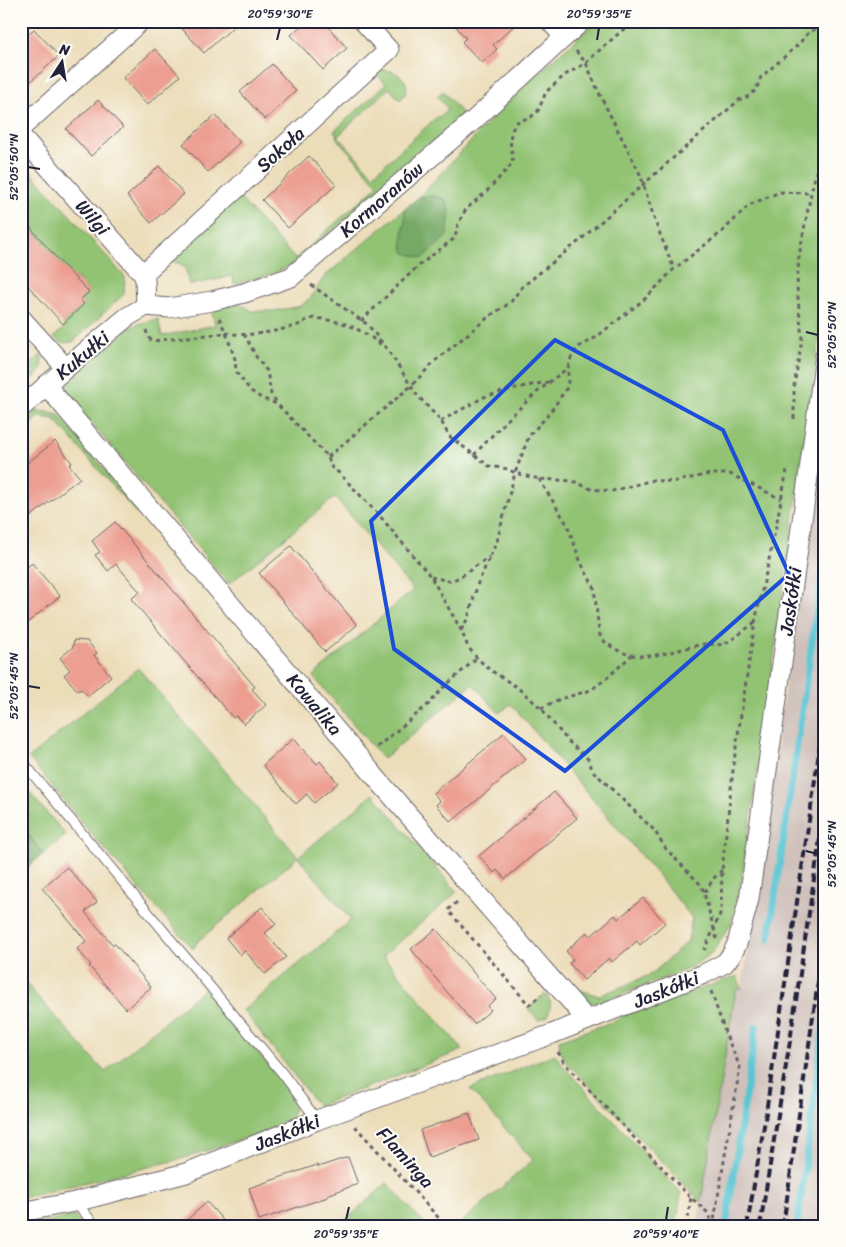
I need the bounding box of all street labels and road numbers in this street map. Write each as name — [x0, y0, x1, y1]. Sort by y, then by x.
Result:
street label: Sokoła — [248, 118, 313, 181]
street label: Kormoranów — [331, 153, 431, 246]
street label: Wilgi — [67, 191, 119, 244]
street label: Kukułki — [47, 322, 118, 388]
street label: Jaskółki — [769, 564, 812, 638]
street label: Kowalika — [278, 665, 351, 744]
street label: Jaskółki — [627, 961, 705, 1018]
street label: Jaskółki — [248, 1104, 326, 1161]
street label: Flaminga — [368, 1119, 443, 1196]

